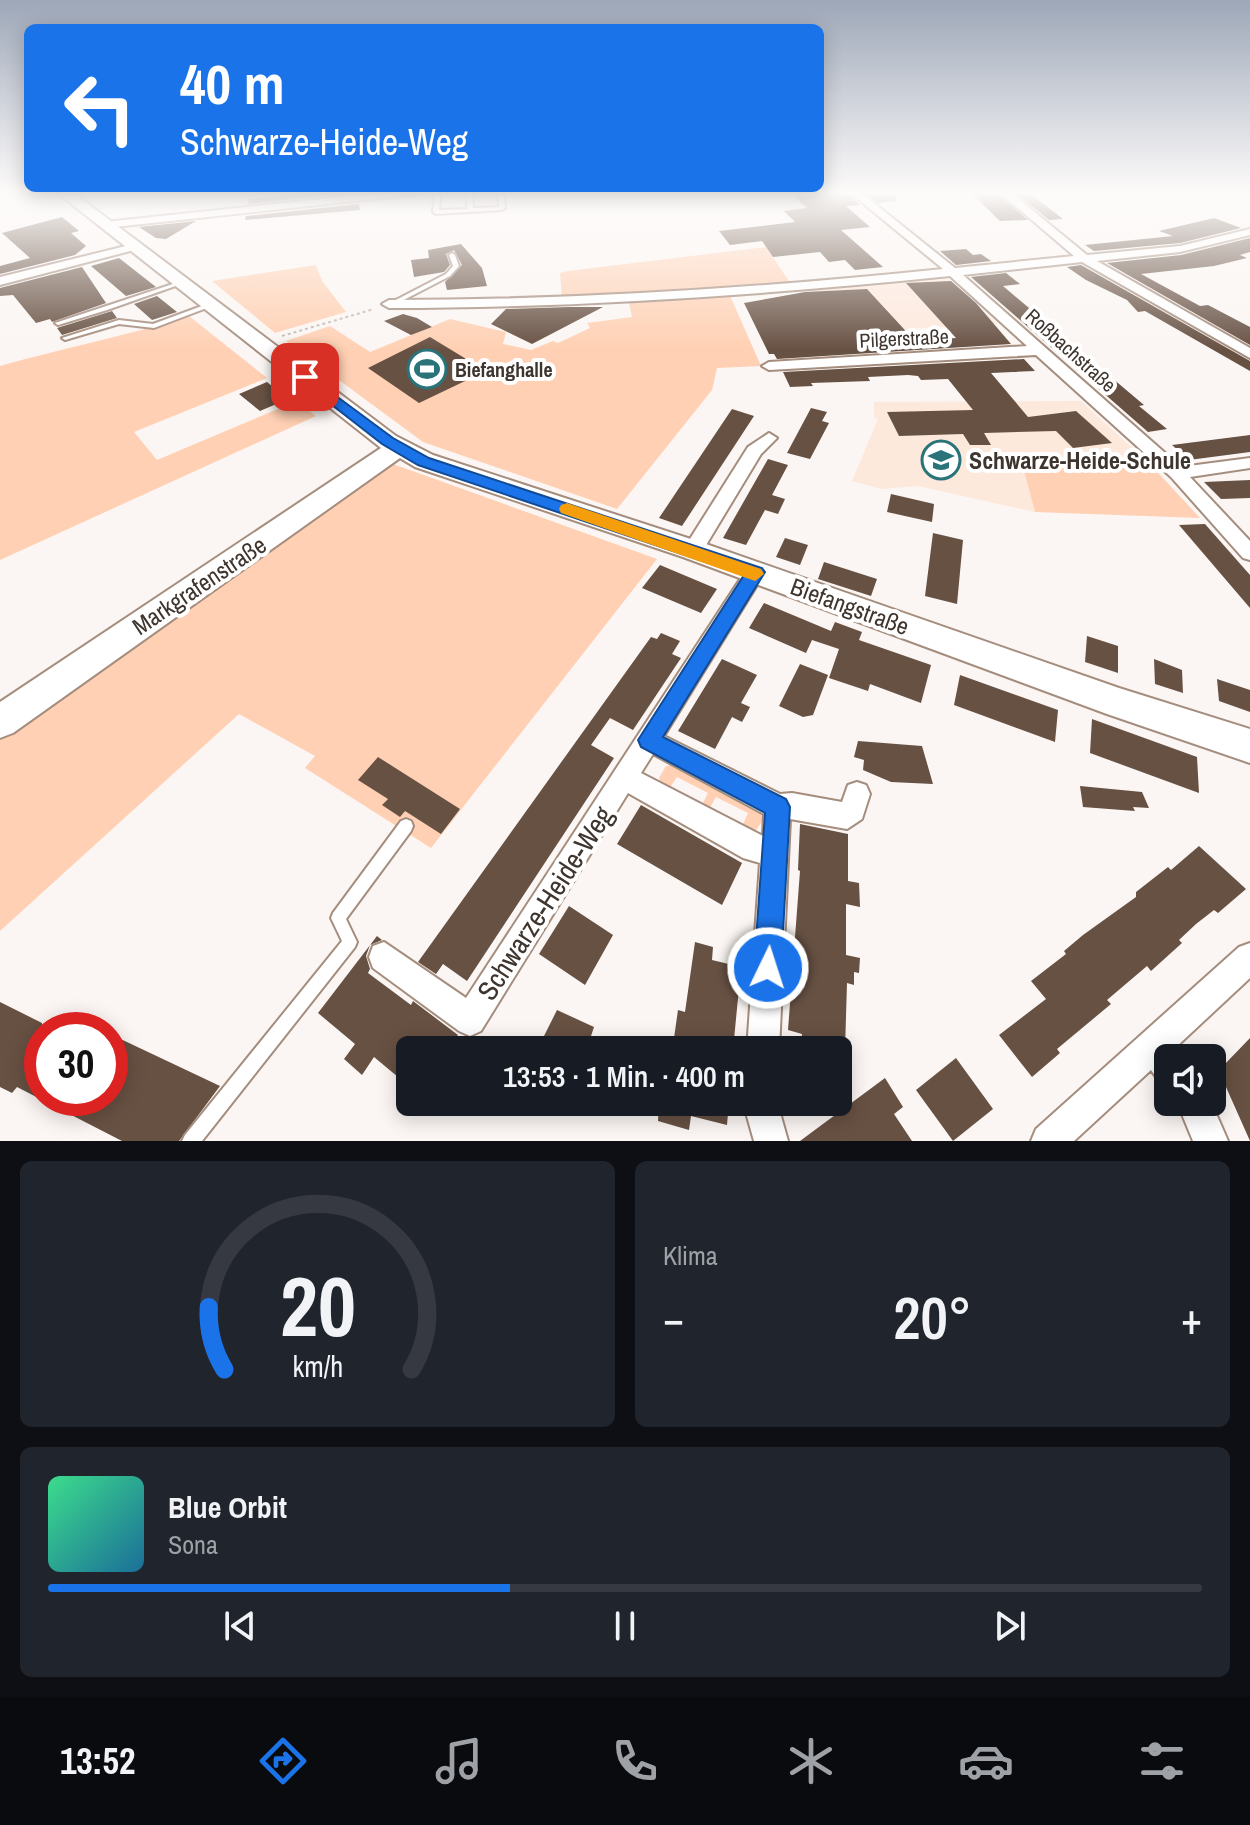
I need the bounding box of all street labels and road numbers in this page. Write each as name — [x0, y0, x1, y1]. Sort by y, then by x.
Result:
street label: Roßbachstraße — [1020, 302, 1122, 398]
street label: Pilgerstraße — [859, 322, 949, 354]
street label: Markgrafenstraße — [126, 528, 272, 642]
street label: Biefangstraße — [786, 570, 914, 642]
street label: Schwarze-Heide-Weg — [468, 798, 622, 1007]

